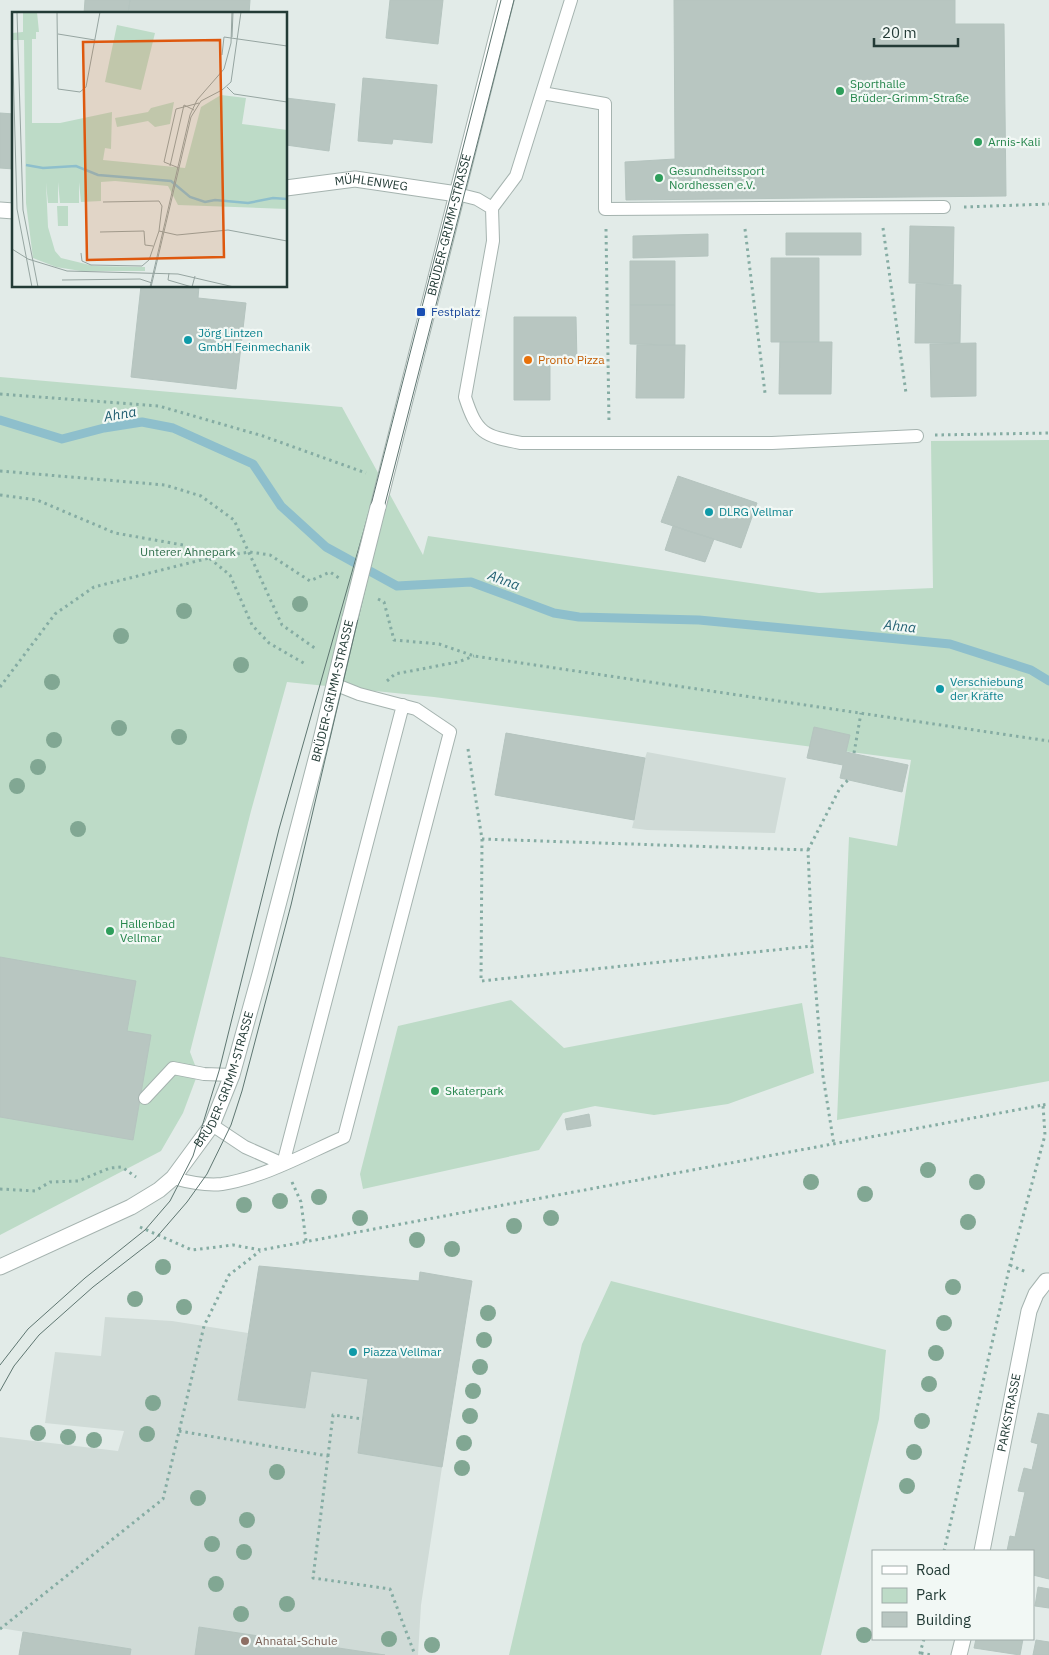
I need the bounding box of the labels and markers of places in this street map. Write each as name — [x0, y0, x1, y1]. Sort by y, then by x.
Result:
place label: Sporthalle Brüder-Grimm-Straße — [850, 76, 970, 105]
marker: Sporthalle Brüder-Grimm-Straße — [834, 85, 846, 97]
place label: Arnis-Kali — [988, 134, 1041, 149]
marker: Arnis-Kali — [972, 136, 984, 148]
place label: Gesundheitssport Nordhessen e.V. — [669, 163, 765, 192]
marker: Gesundheitssport Nordhessen e.V. — [653, 172, 665, 184]
place label: Festplatz — [431, 304, 481, 319]
marker: Festplatz — [415, 306, 427, 318]
place label: Jörg Lintzen GmbH Feinmechanik — [198, 325, 311, 354]
marker: Jörg Lintzen GmbH Feinmechanik — [182, 334, 194, 346]
place label: Pronto Pizza — [538, 352, 605, 367]
marker: Pronto Pizza — [522, 354, 534, 366]
place label: DLRG Vellmar — [719, 504, 794, 519]
marker: DLRG Vellmar — [703, 506, 715, 518]
place label: Verschiebung der Kräfte — [950, 674, 1024, 703]
marker: Verschiebung der Kräfte — [934, 683, 946, 695]
place label: Hallenbad Vellmar — [120, 916, 175, 945]
marker: Hallenbad Vellmar — [104, 925, 116, 937]
place label: Skaterpark — [445, 1083, 505, 1098]
marker: Skaterpark — [429, 1085, 441, 1097]
place label: Piazza Vellmar — [363, 1344, 442, 1359]
marker: Piazza Vellmar — [347, 1346, 359, 1358]
place label: Ahnatal-Schule — [255, 1633, 338, 1648]
marker: Ahnatal-Schule — [239, 1635, 251, 1647]

